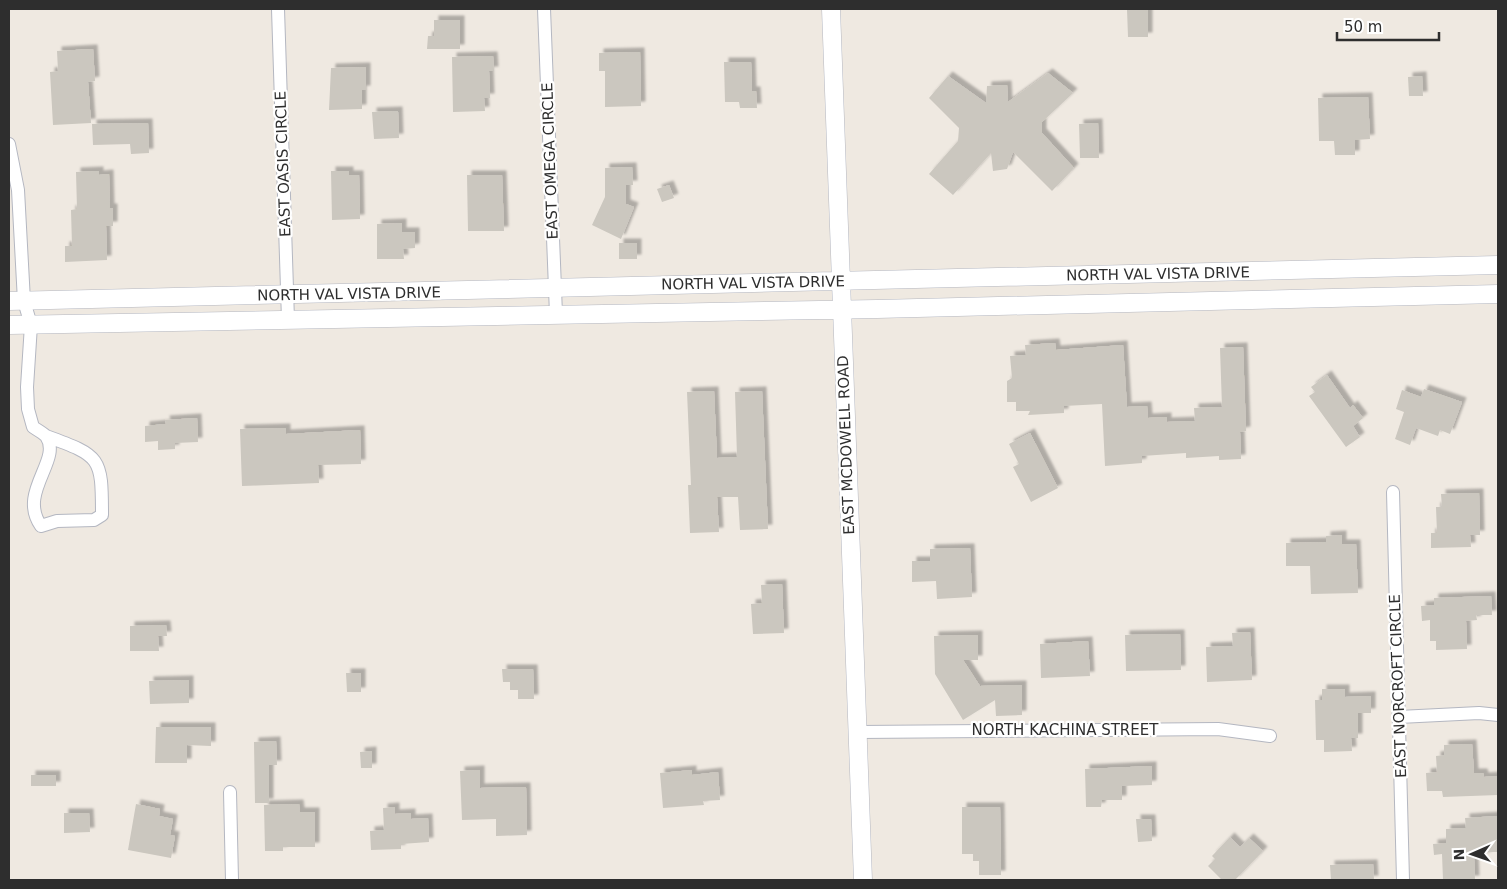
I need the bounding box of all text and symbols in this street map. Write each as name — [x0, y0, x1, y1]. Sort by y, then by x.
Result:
scale bar — [1337, 10, 1440, 42]
text: 50 m — [1344, 18, 1382, 36]
street label: EAST OMEGA CIRCLE — [538, 82, 562, 240]
street label: EAST OASIS CIRCLE — [271, 91, 295, 237]
street label: NORTH VAL VISTA DRIVE — [1066, 263, 1250, 285]
street label: NORTH VAL VISTA DRIVE — [661, 272, 845, 294]
street label: NORTH VAL VISTA DRIVE — [257, 283, 441, 305]
street label: EAST MCDOWELL ROAD — [834, 355, 858, 535]
street label: EAST NORCROFT CIRCLE — [1386, 594, 1410, 778]
street label: NORTH KACHINA STREET — [972, 721, 1159, 739]
north arrow — [1447, 829, 1497, 879]
text: N — [1451, 848, 1467, 861]

